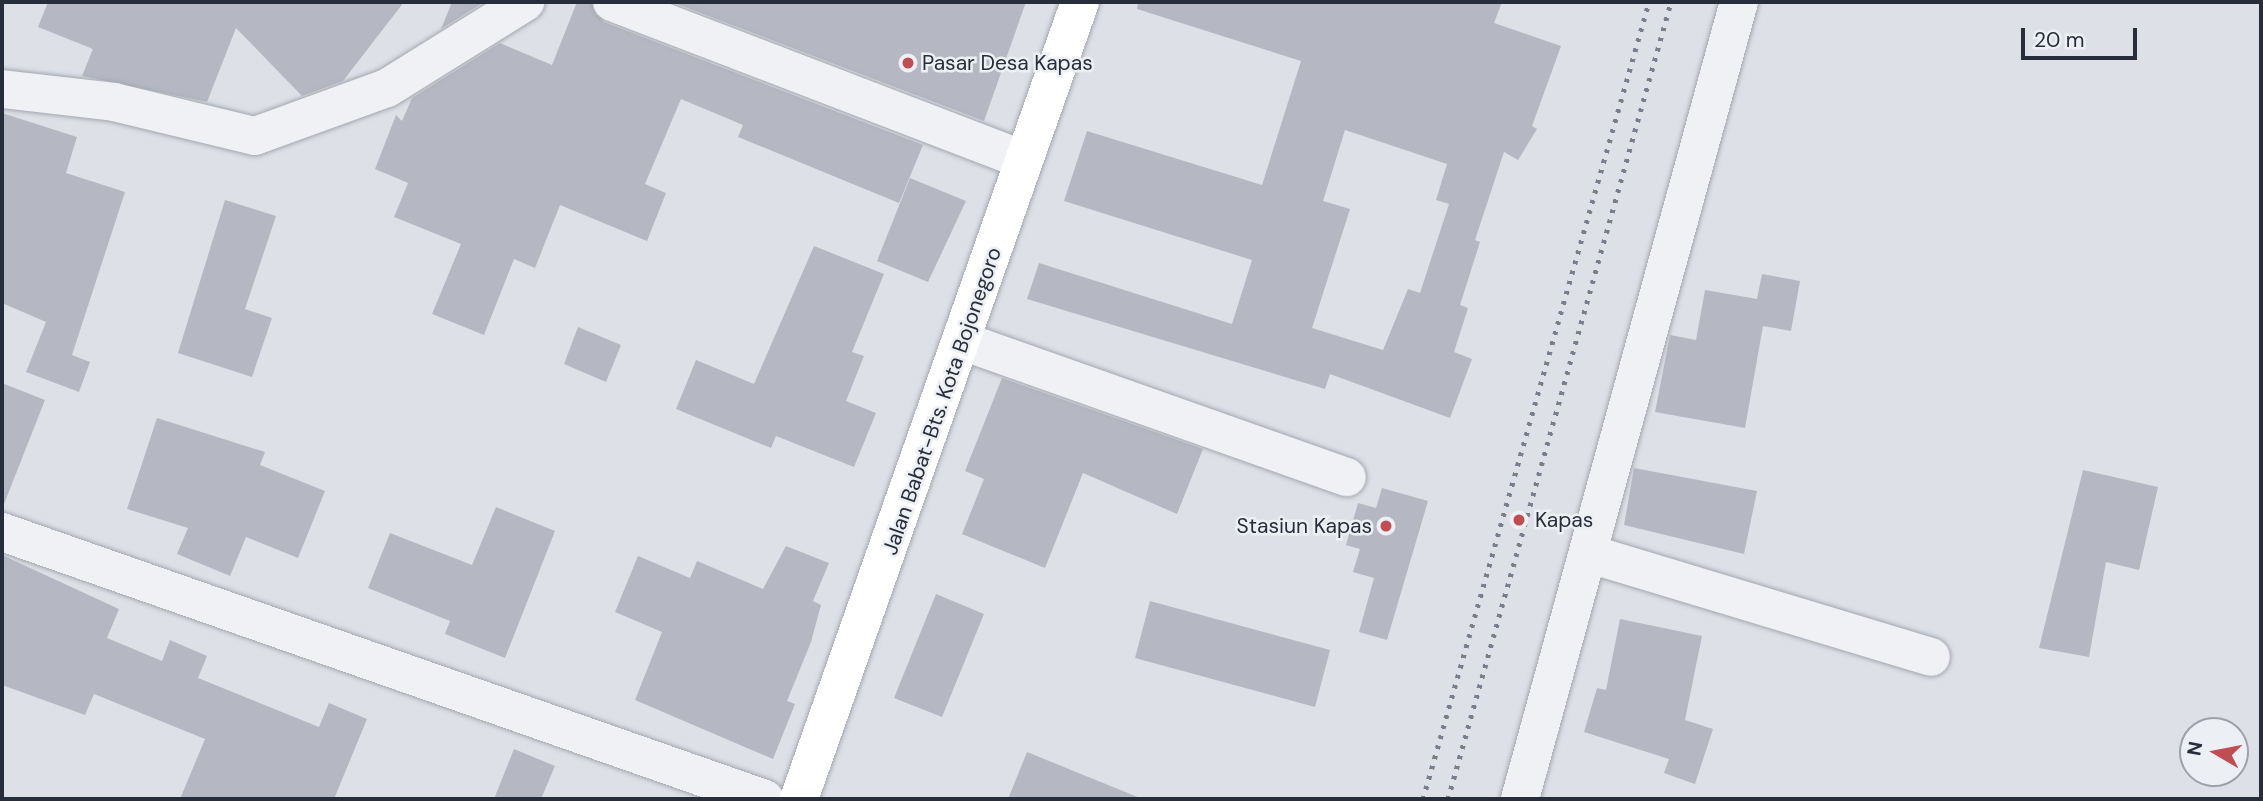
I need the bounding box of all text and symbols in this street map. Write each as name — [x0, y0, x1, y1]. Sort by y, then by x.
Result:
scale bar — [2025, 14, 2140, 58]
text: 20 m — [2034, 26, 2085, 54]
place label: Pasar Desa Kapas — [922, 50, 1093, 76]
marker: Pasar Desa Kapas — [900, 55, 916, 71]
street label: Jalan Babat-Bts. Kota Bojonegoro — [877, 244, 1007, 558]
place label: Kapas — [1535, 507, 1593, 533]
marker: Kapas — [1509, 510, 1529, 530]
place label: Stasiun Kapas — [1237, 513, 1372, 539]
marker: Stasiun Kapas — [1378, 518, 1394, 534]
north arrow — [2179, 717, 2249, 787]
text: N — [2181, 740, 2208, 758]

